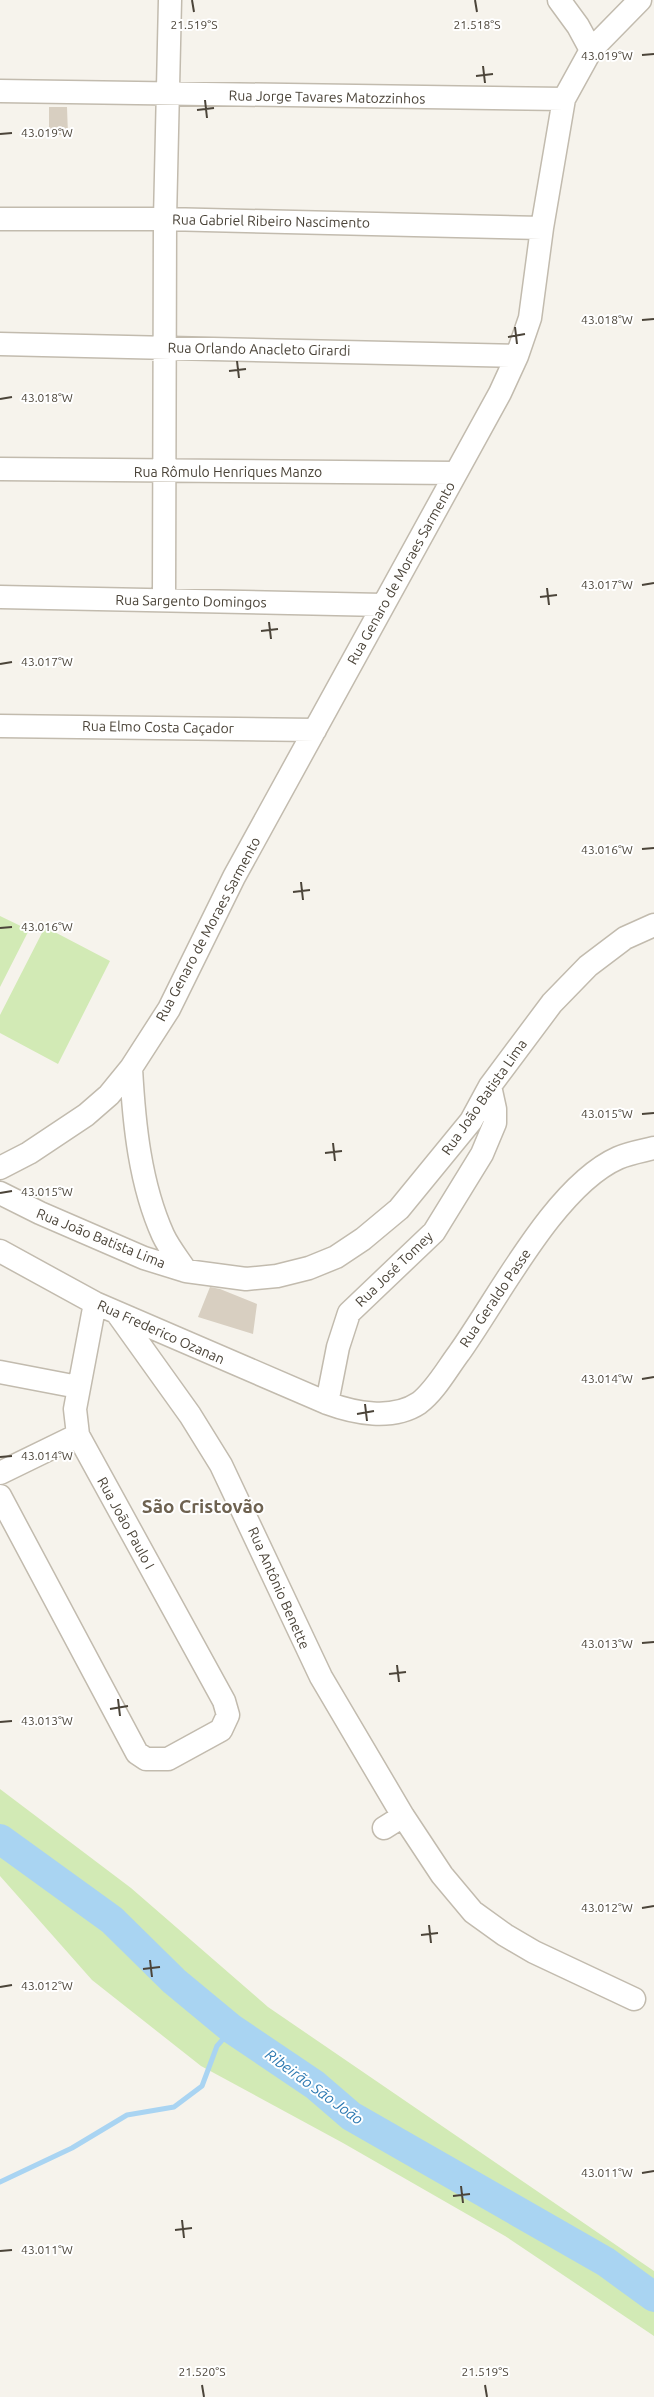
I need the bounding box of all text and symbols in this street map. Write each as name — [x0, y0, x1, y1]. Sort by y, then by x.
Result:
text: 21.519°S — [171, 18, 217, 31]
text: 21.518°S — [454, 18, 500, 31]
text: 43.019°W — [581, 49, 633, 62]
street label: Rua Jorge Tavares Matozzinhos — [229, 87, 425, 107]
text: 43.019°W — [21, 126, 73, 139]
street label: Rua Gabriel Ribeiro Nascimento — [172, 211, 370, 231]
text: 43.018°W — [581, 313, 633, 326]
street label: Rua Orlando Anacleto Girardi — [167, 339, 351, 359]
text: 43.018°W — [21, 391, 73, 404]
street label: Rua Rômulo Henriques Manzo — [134, 464, 322, 480]
street label: Rua Genaro de Moraes Sarmento — [344, 479, 458, 667]
text: 43.017°W — [581, 578, 633, 591]
street label: Rua Sargento Domingos — [115, 592, 267, 610]
text: 43.017°W — [21, 655, 73, 668]
street label: Rua Elmo Costa Caçador — [82, 718, 235, 736]
street label: Rua Genaro de Moraes Sarmento — [153, 834, 263, 1024]
text: 43.016°W — [581, 843, 633, 856]
text: 43.016°W — [21, 920, 73, 933]
street label: Rua João Batista Lima — [438, 1036, 530, 1158]
text: 43.015°W — [581, 1107, 633, 1120]
text: 43.015°W — [21, 1185, 73, 1198]
street label: Rua João Batista Lima — [34, 1205, 168, 1271]
street label: Rua José Tomey — [352, 1228, 436, 1310]
street label: Rua Geraldo Passe — [456, 1246, 534, 1350]
street label: Rua Frederico Ozanan — [95, 1297, 227, 1367]
text: 43.014°W — [581, 1372, 633, 1385]
text: 43.014°W — [21, 1449, 73, 1462]
street label: Rua João Paulo I — [94, 1474, 158, 1572]
district label: São Cristovão — [142, 1495, 264, 1517]
street label: Rua Antônio Benette — [245, 1525, 313, 1651]
text: 43.013°W — [581, 1637, 633, 1650]
text: 43.013°W — [21, 1714, 73, 1727]
text: 43.012°W — [581, 1901, 633, 1914]
text: 43.012°W — [21, 1979, 73, 1992]
water label: Ribeirão São João — [262, 2046, 366, 2128]
text: 43.011°W — [581, 2166, 633, 2179]
text: 43.011°W — [21, 2243, 73, 2256]
text: 21.520°S — [179, 2365, 225, 2378]
text: 21.519°S — [462, 2365, 508, 2378]

